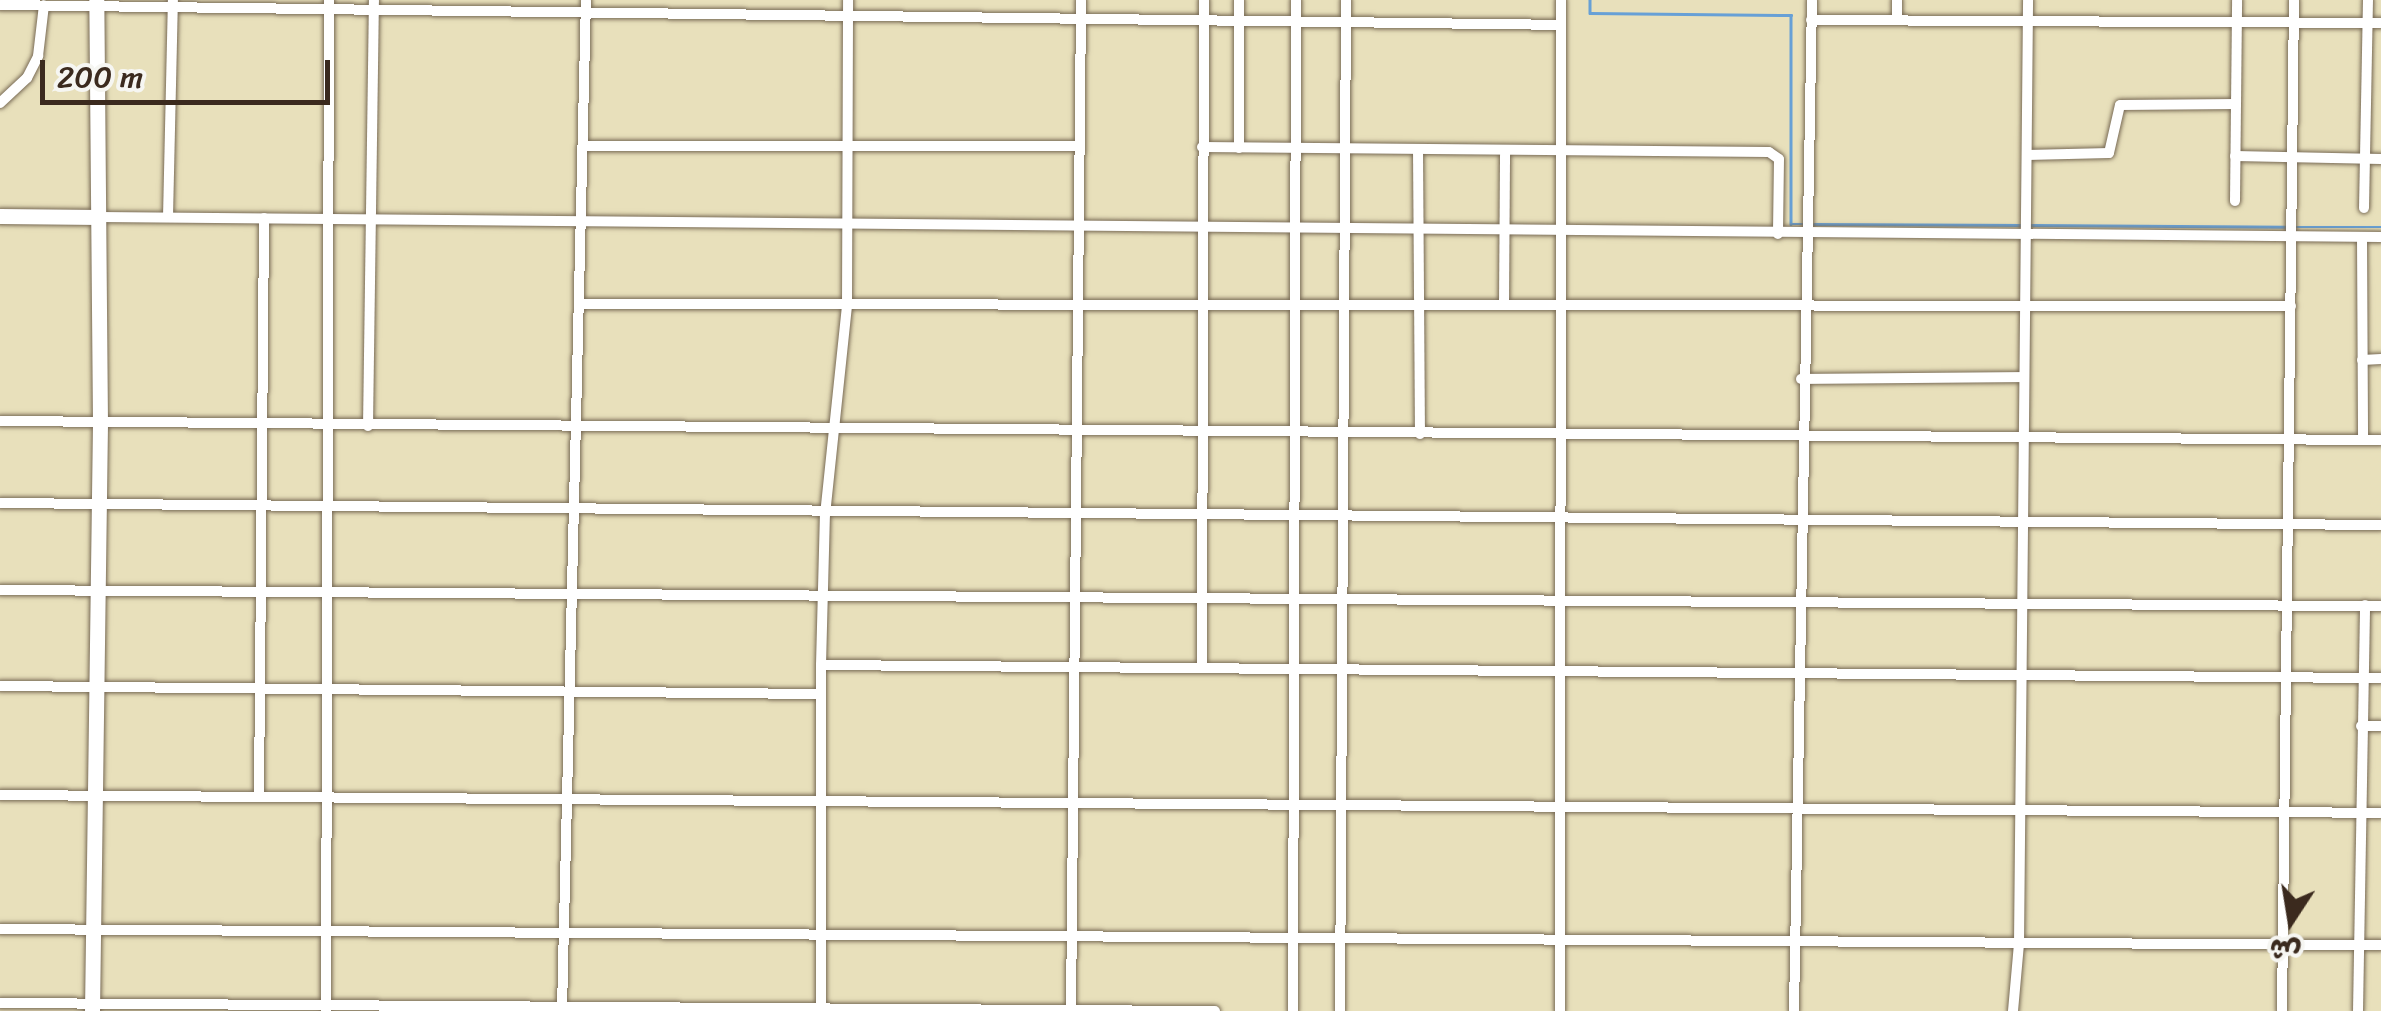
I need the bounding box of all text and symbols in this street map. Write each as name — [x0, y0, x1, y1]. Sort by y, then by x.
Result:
scale bar — [45, 40, 335, 102]
text: 200 m — [57, 50, 143, 104]
north arrow — [2241, 871, 2341, 971]
text: ش — [2264, 924, 2305, 978]

